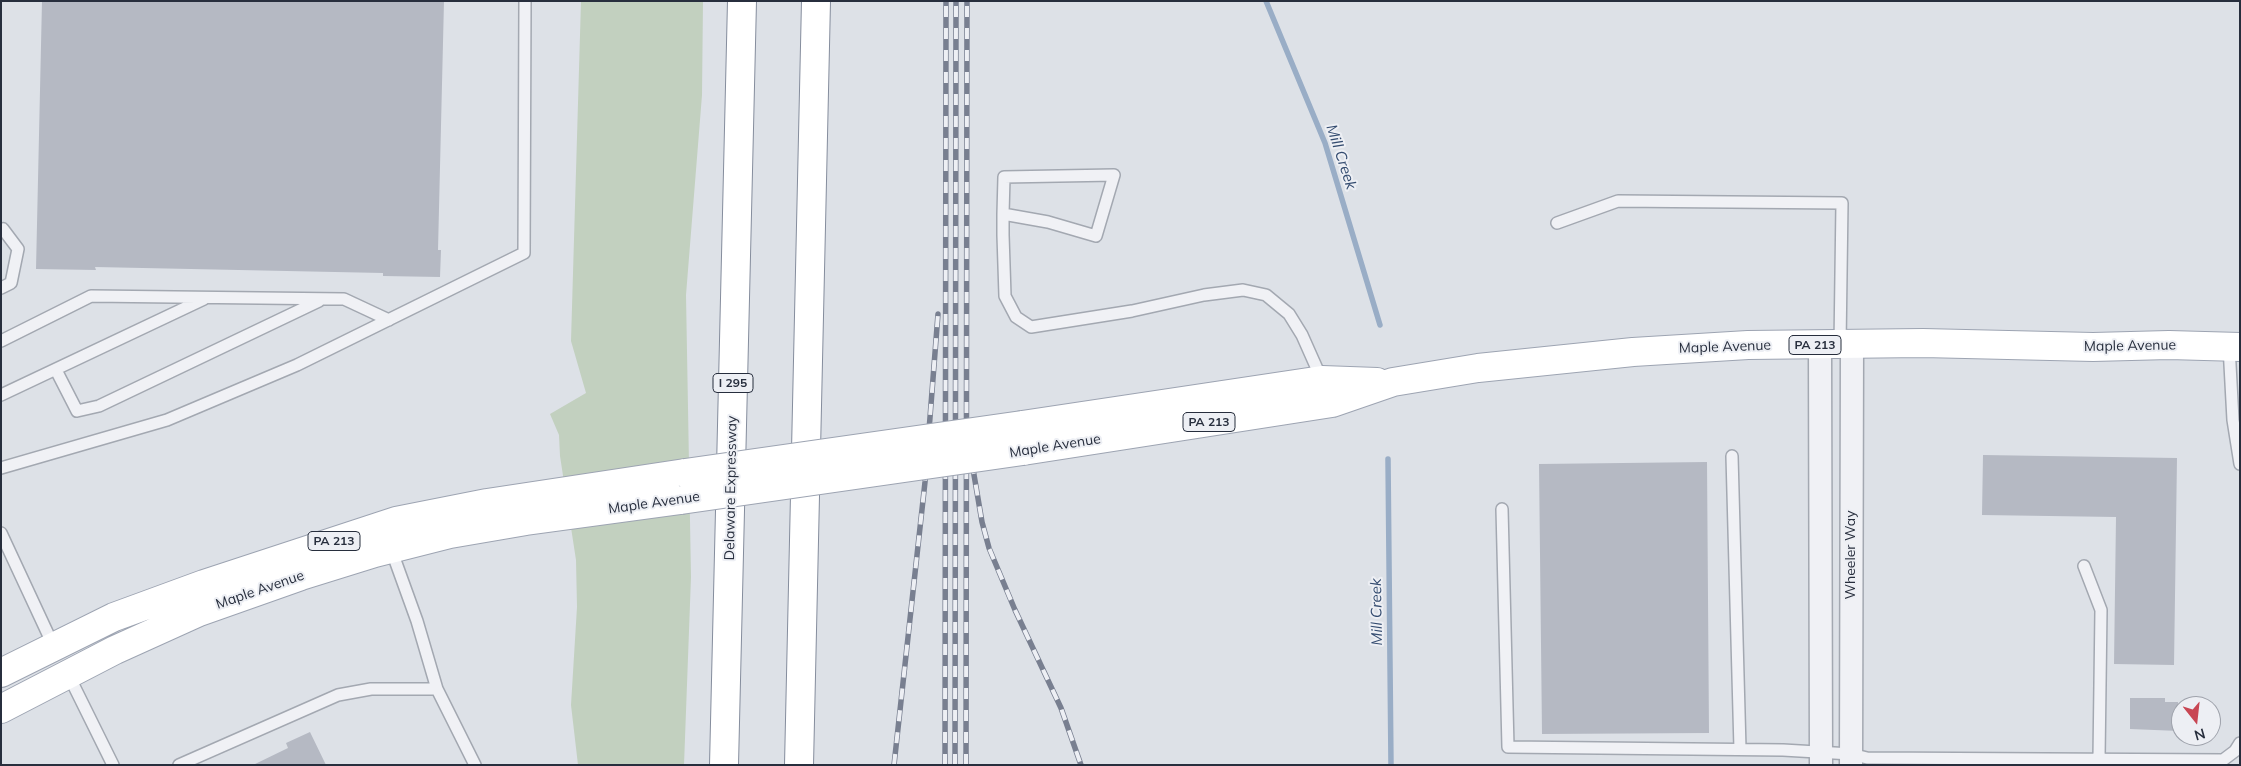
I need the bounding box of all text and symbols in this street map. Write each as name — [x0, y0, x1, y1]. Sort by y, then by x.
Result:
water label: Mill Creek — [1322, 122, 1360, 192]
road number: PA 213 — [1789, 336, 1841, 354]
street label: Maple Avenue — [1679, 337, 1771, 357]
street label: Maple Avenue — [2084, 337, 2176, 355]
road number: I 295 — [713, 373, 753, 392]
road number: PA 213 — [1183, 412, 1235, 432]
street label: Delaware Expressway — [721, 416, 741, 560]
street label: Maple Avenue — [1008, 430, 1102, 462]
street label: Maple Avenue — [607, 488, 701, 518]
street label: Wheeler Way — [1843, 510, 1859, 600]
road number: PA 213 — [308, 532, 360, 550]
street label: Maple Avenue — [214, 567, 306, 613]
water label: Mill Creek — [1367, 578, 1387, 646]
north arrow — [2171, 696, 2221, 746]
text: N — [2192, 724, 2207, 745]

